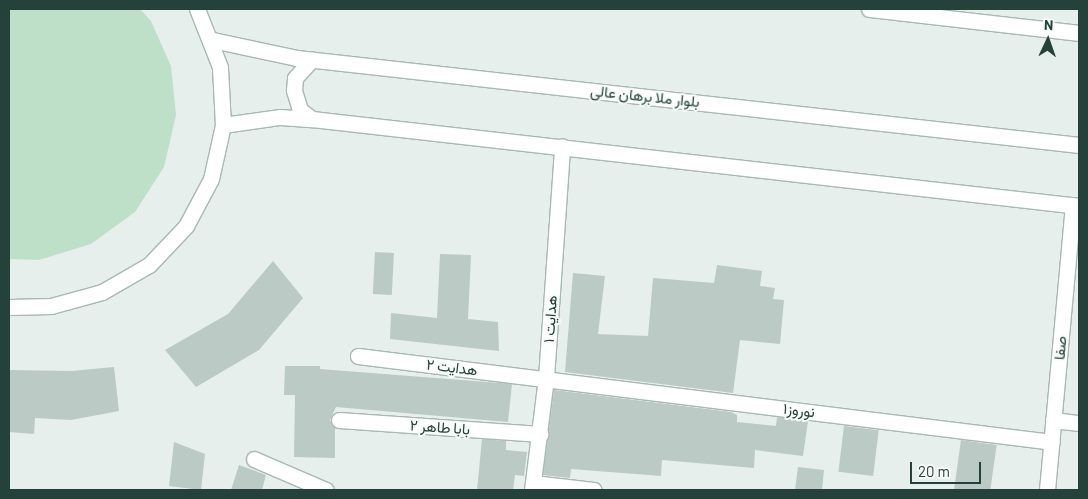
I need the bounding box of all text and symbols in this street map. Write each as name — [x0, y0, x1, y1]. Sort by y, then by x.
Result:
north arrow — [1023, 15, 1073, 65]
text: N — [1044, 16, 1054, 33]
street label: بلوار ملا برهان عالی — [589, 81, 701, 111]
street label: هدایت ۱ — [539, 295, 561, 343]
street label: صفا — [1050, 335, 1070, 361]
street label: هدایت ۲ — [425, 355, 479, 379]
street label: نوروز۱ — [782, 399, 816, 421]
street label: بابا طاهر ۲ — [409, 416, 471, 438]
scale bar — [913, 452, 984, 484]
text: 20 m — [918, 462, 950, 480]

